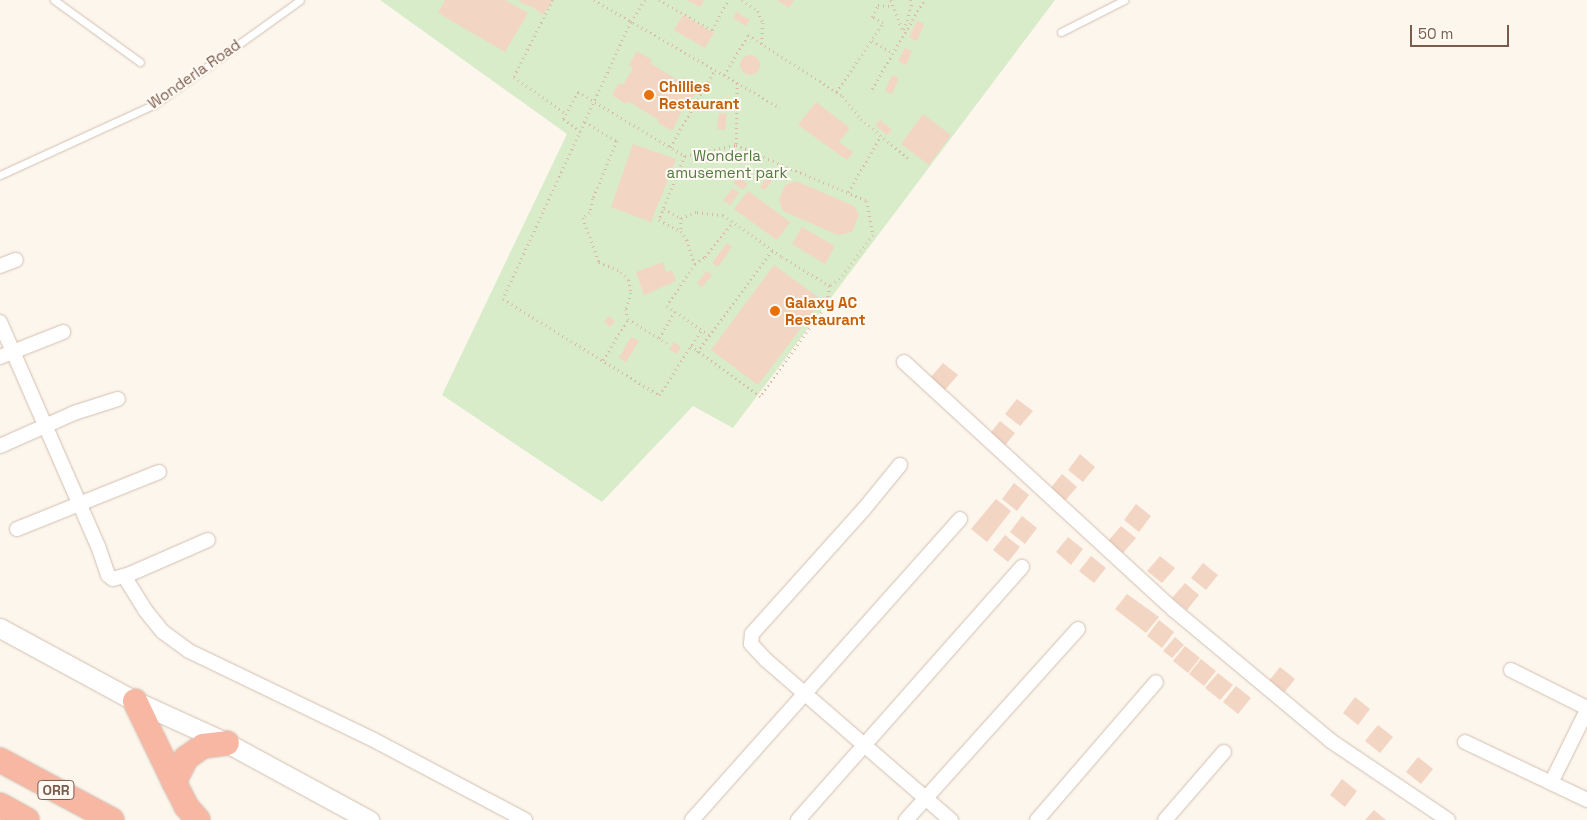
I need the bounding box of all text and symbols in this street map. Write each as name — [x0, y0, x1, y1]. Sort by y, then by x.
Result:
scale bar — [1412, 15, 1511, 47]
text: 50 m — [1418, 24, 1453, 43]
street label: Wonderla Road — [144, 35, 244, 113]
place label: Chillies Restaurant — [659, 77, 740, 112]
marker: Chillies Restaurant — [643, 89, 655, 101]
park label: Wonderla amusement park — [667, 146, 787, 181]
place label: Galaxy AC Restaurant — [785, 293, 866, 328]
marker: Galaxy AC Restaurant — [769, 305, 781, 317]
road number: ORR — [37, 778, 75, 802]

